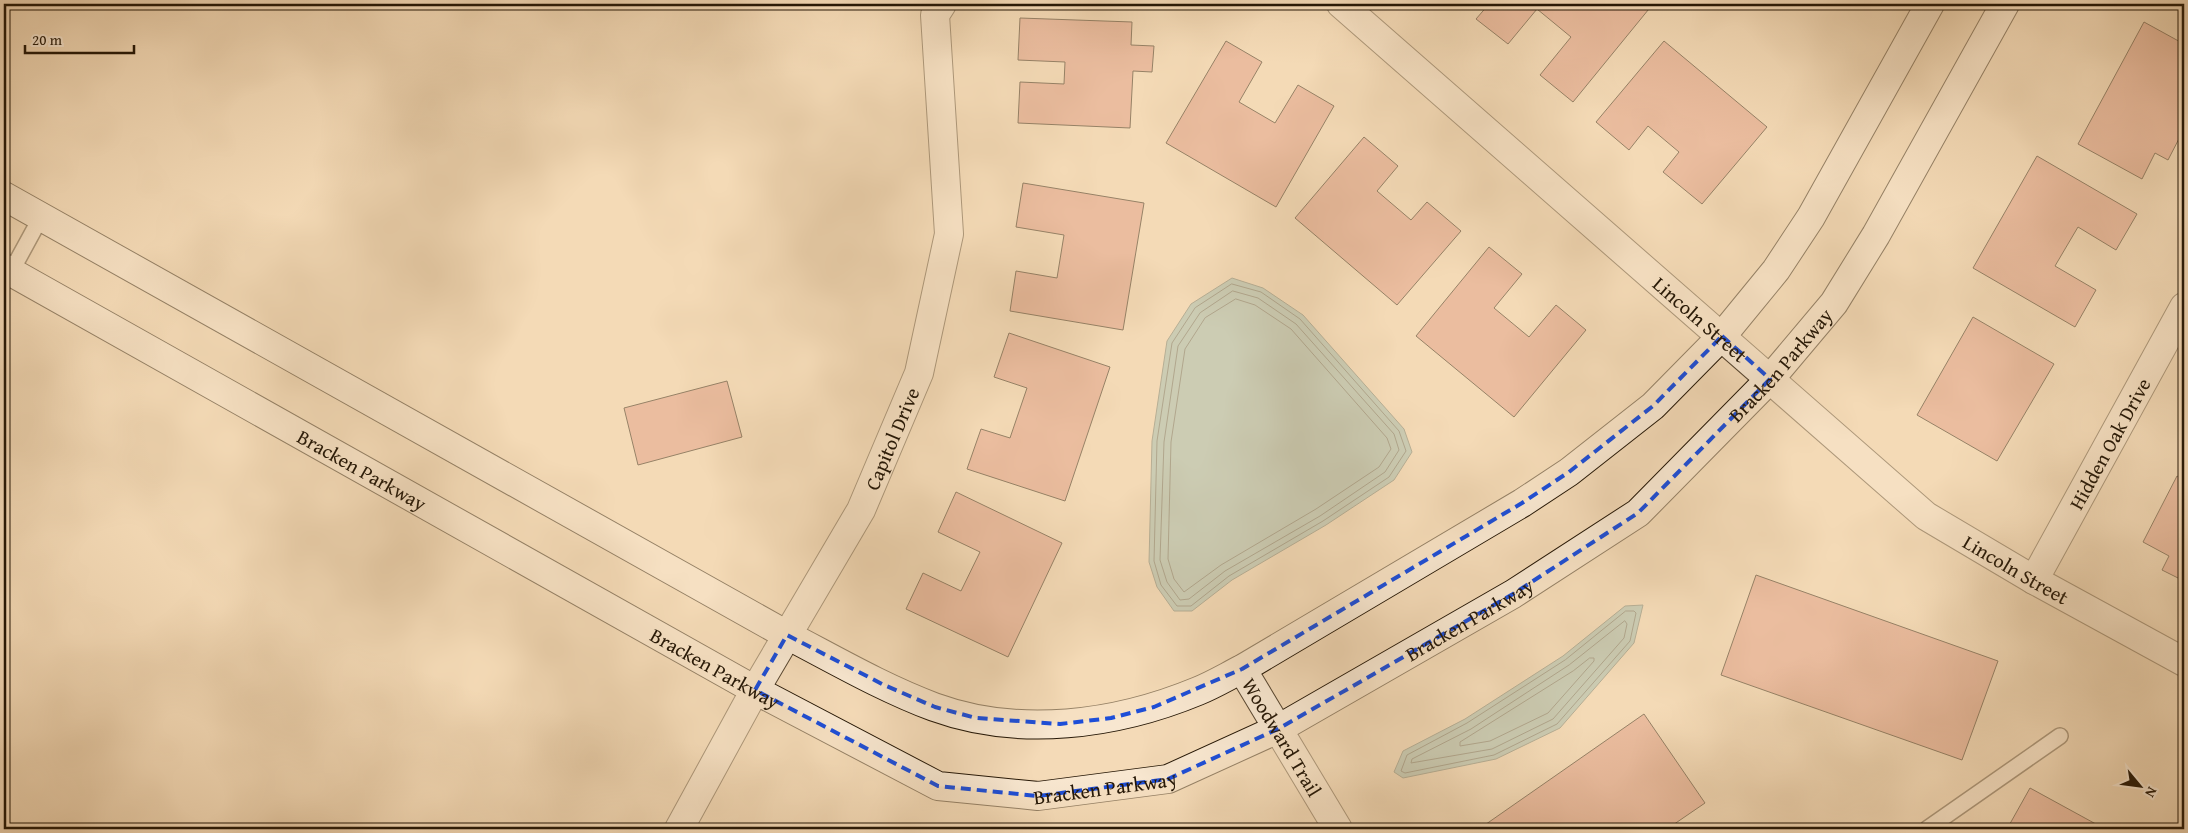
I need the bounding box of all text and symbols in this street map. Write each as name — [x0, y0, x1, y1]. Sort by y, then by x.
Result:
scale bar — [25, 22, 134, 54]
text: 20 m — [32, 29, 63, 50]
street label: Lincoln Street — [1647, 269, 1754, 368]
street label: Bracken Parkway — [1721, 301, 1839, 428]
street label: Hidden Oak Drive — [2061, 372, 2157, 514]
street label: Capitol Drive — [857, 383, 926, 494]
street label: Bracken Parkway — [292, 421, 432, 517]
street label: Lincoln Street — [1958, 527, 2074, 611]
street label: Bracken Parkway — [1399, 570, 1539, 668]
street label: Bracken Parkway — [645, 620, 785, 715]
street label: Woodward Trail — [1236, 672, 1330, 802]
north arrow — [2116, 760, 2166, 810]
street label: Bracken Parkway — [1031, 762, 1182, 811]
text: N — [2140, 783, 2162, 802]

